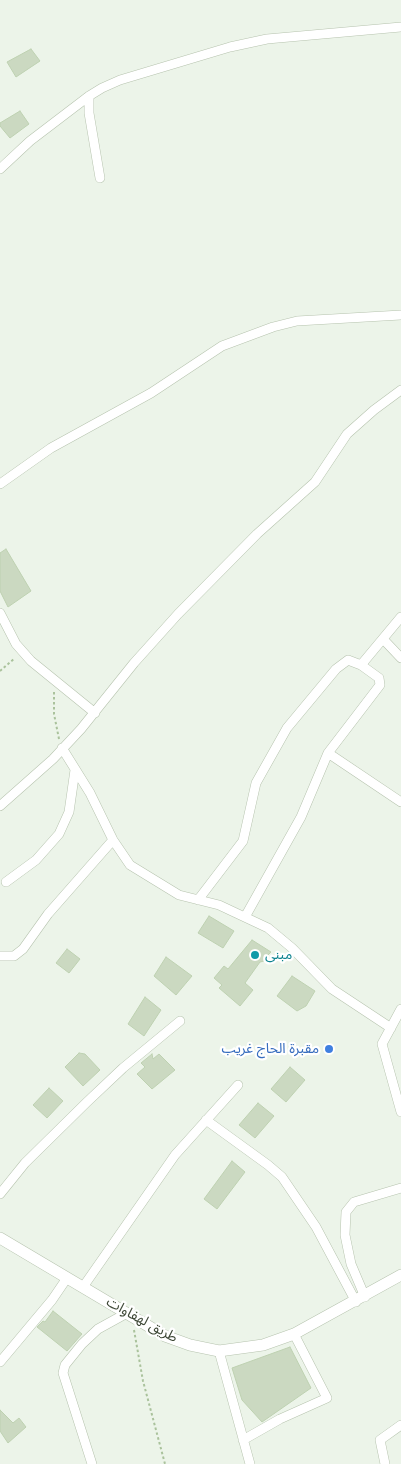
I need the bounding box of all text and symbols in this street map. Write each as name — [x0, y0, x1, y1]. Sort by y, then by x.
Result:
place label: مبنى — [265, 947, 292, 963]
marker: مبنى — [249, 949, 261, 961]
place label: مقبرة الحاج غريب — [221, 1041, 319, 1057]
marker: مقبرة الحاج غريب — [323, 1043, 335, 1055]
street label: طريق لهفاوات — [103, 1294, 181, 1346]

